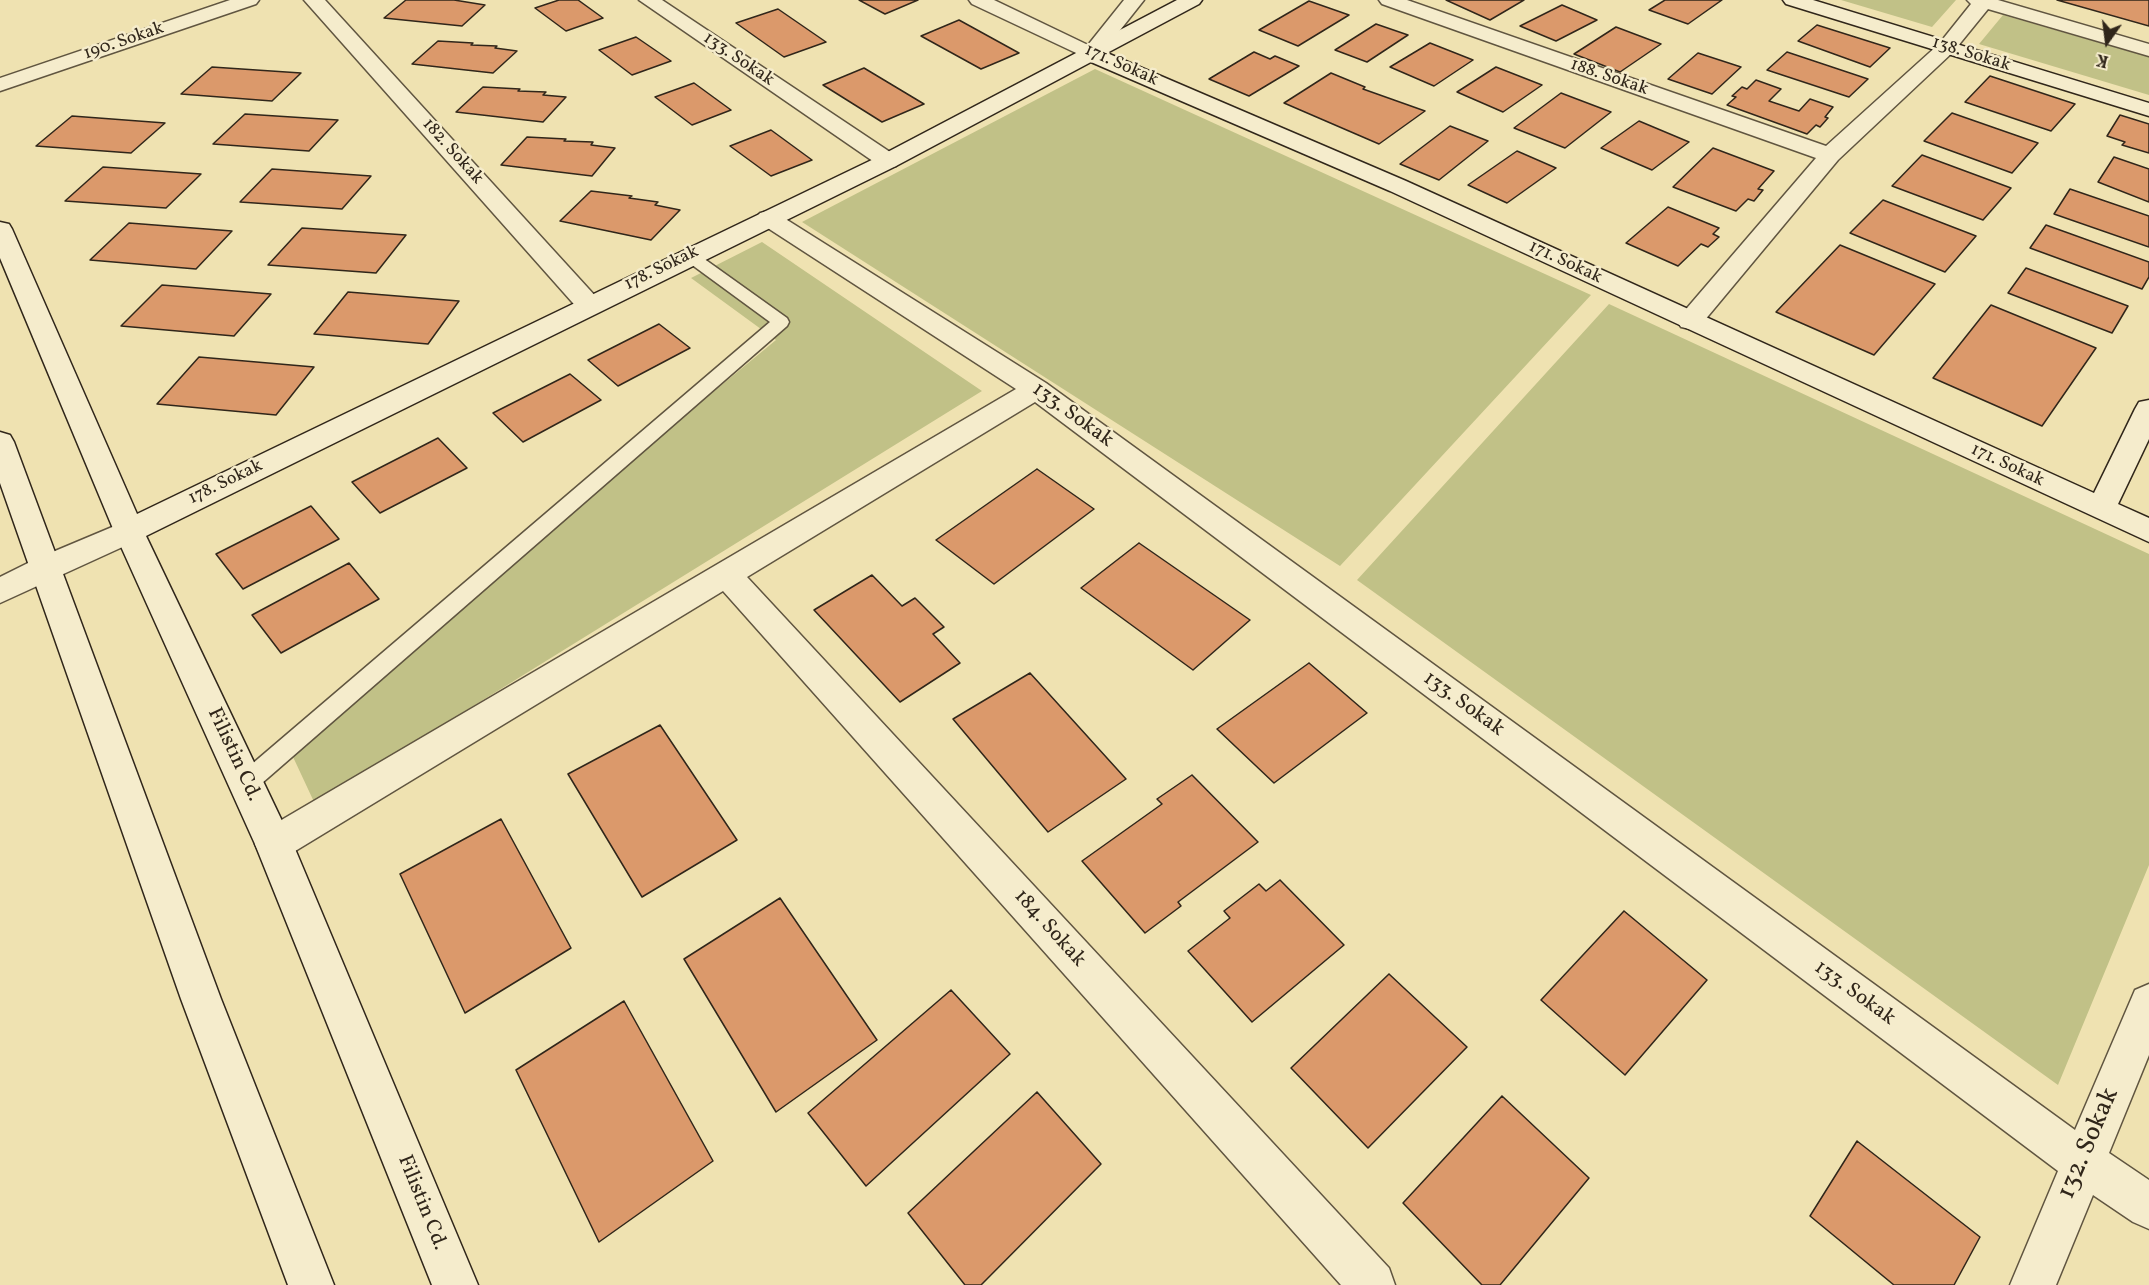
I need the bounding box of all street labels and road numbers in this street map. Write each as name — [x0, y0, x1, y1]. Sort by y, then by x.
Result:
street label: 190. Sokak — [81, 18, 167, 66]
street label: 133. Sokak — [698, 28, 778, 92]
street label: 138. Sokak — [1929, 33, 2013, 77]
street label: 171. Sokak — [1081, 40, 1161, 92]
street label: 188. Sokak — [1567, 55, 1651, 101]
street label: 182. Sokak — [417, 114, 487, 190]
street label: 171. Sokak — [1525, 237, 1605, 289]
street label: 178. Sokak — [621, 242, 703, 296]
street label: 133. Sokak — [1026, 378, 1118, 454]
street label: 171. Sokak — [1967, 440, 2047, 492]
street label: 178. Sokak — [185, 456, 267, 510]
street label: 133. Sokak — [1417, 667, 1509, 743]
street label: Filistin Cd. — [200, 704, 266, 806]
street label: 184. Sokak — [1008, 885, 1090, 973]
street label: 133. Sokak — [1808, 956, 1900, 1032]
street label: 132. Sokak — [2053, 1084, 2127, 1204]
street label: Filistin Cd. — [391, 1152, 451, 1254]

